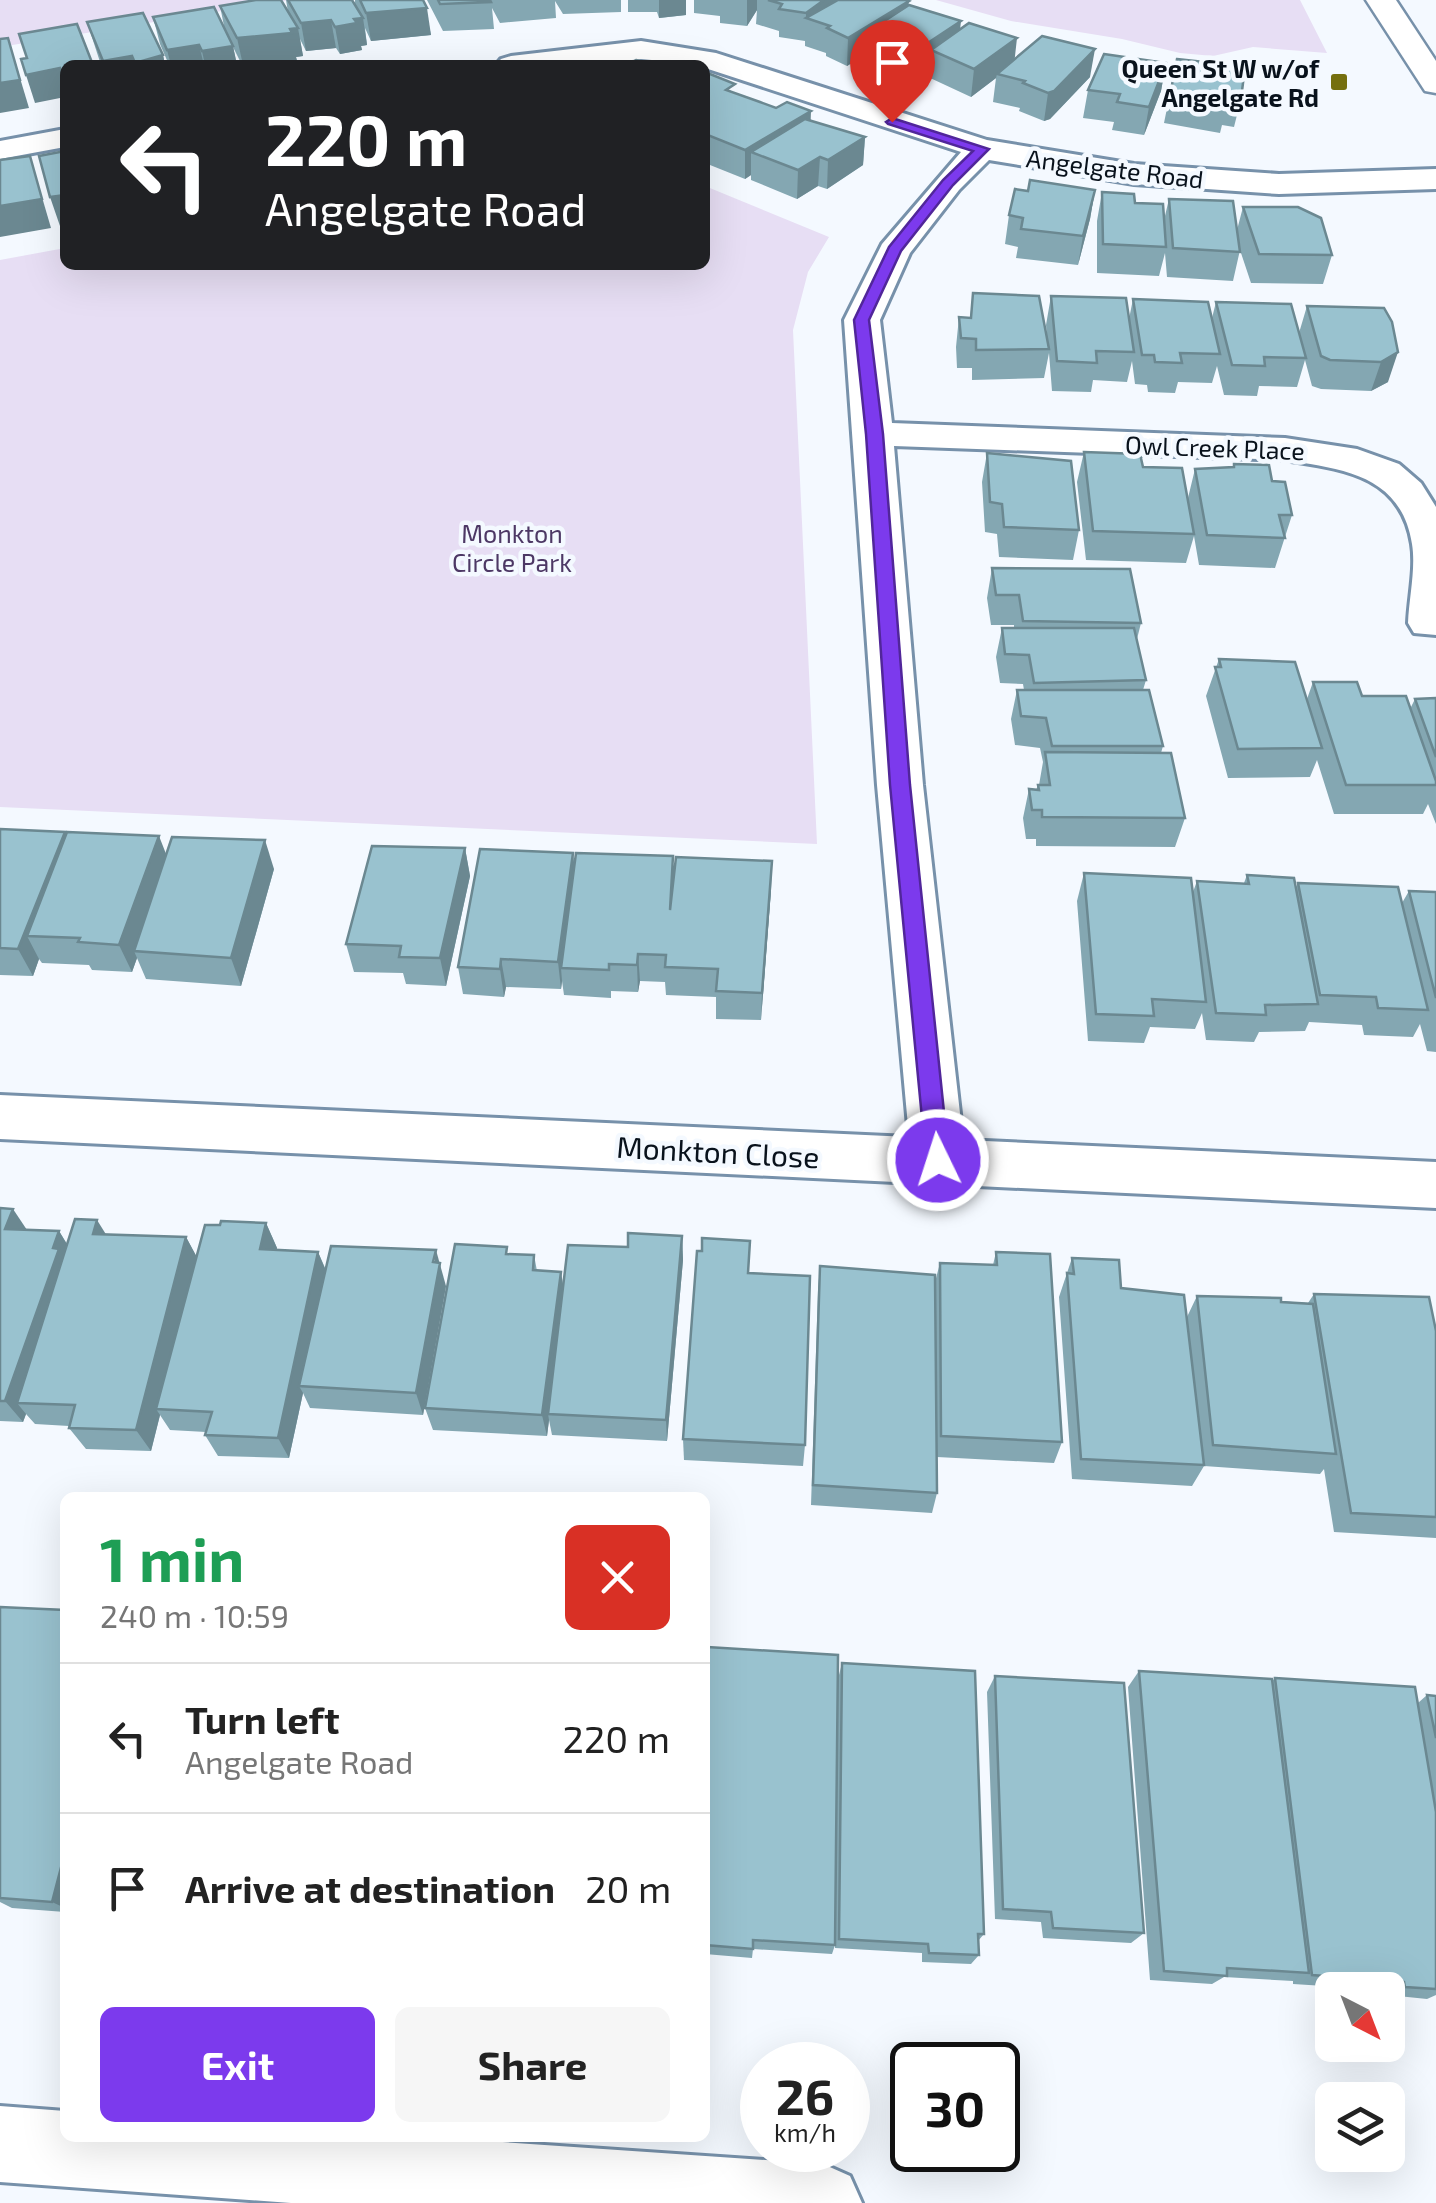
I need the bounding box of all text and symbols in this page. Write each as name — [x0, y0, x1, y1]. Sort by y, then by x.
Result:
pin — [850, 20, 935, 123]
icon: arrive — [865, 35, 920, 90]
place label: Queen St W w/of Angelgate Rd — [1122, 53, 1320, 112]
marker: Queen St W w/of Angelgate Rd — [1328, 71, 1350, 93]
text: 220 m — [265, 96, 467, 180]
icon: left — [100, 100, 230, 230]
street label: Angelgate Road — [1025, 142, 1205, 194]
text: Angelgate Road — [265, 181, 586, 235]
street label: Owl Creek Place — [1125, 429, 1305, 465]
park label: Monkton Circle Park — [452, 518, 572, 577]
position arrow — [886, 1108, 990, 1212]
street label: Monkton Close — [616, 1128, 820, 1174]
text: 1 min — [100, 1522, 244, 1594]
button: close — [565, 1525, 670, 1630]
text: 240 m · 10:59 — [100, 1596, 289, 1634]
text: Turn left — [185, 1696, 340, 1742]
icon: left — [100, 1711, 155, 1766]
text: 220 m — [563, 1715, 670, 1761]
text: Angelgate Road — [185, 1742, 413, 1780]
icon: arrive — [100, 1861, 155, 1916]
text: Arrive at destination — [185, 1865, 555, 1911]
text: 20 m — [585, 1865, 671, 1911]
north arrow — [1315, 1972, 1405, 2062]
map controls — [1315, 1972, 1405, 2172]
button: Exit — [100, 2007, 375, 2122]
button: Share — [395, 2007, 670, 2122]
speed limit sign: 30 — [890, 2042, 1020, 2172]
text: 26 — [776, 2065, 834, 2125]
button: layers — [1315, 2082, 1405, 2172]
text: km/h — [774, 2117, 836, 2147]

